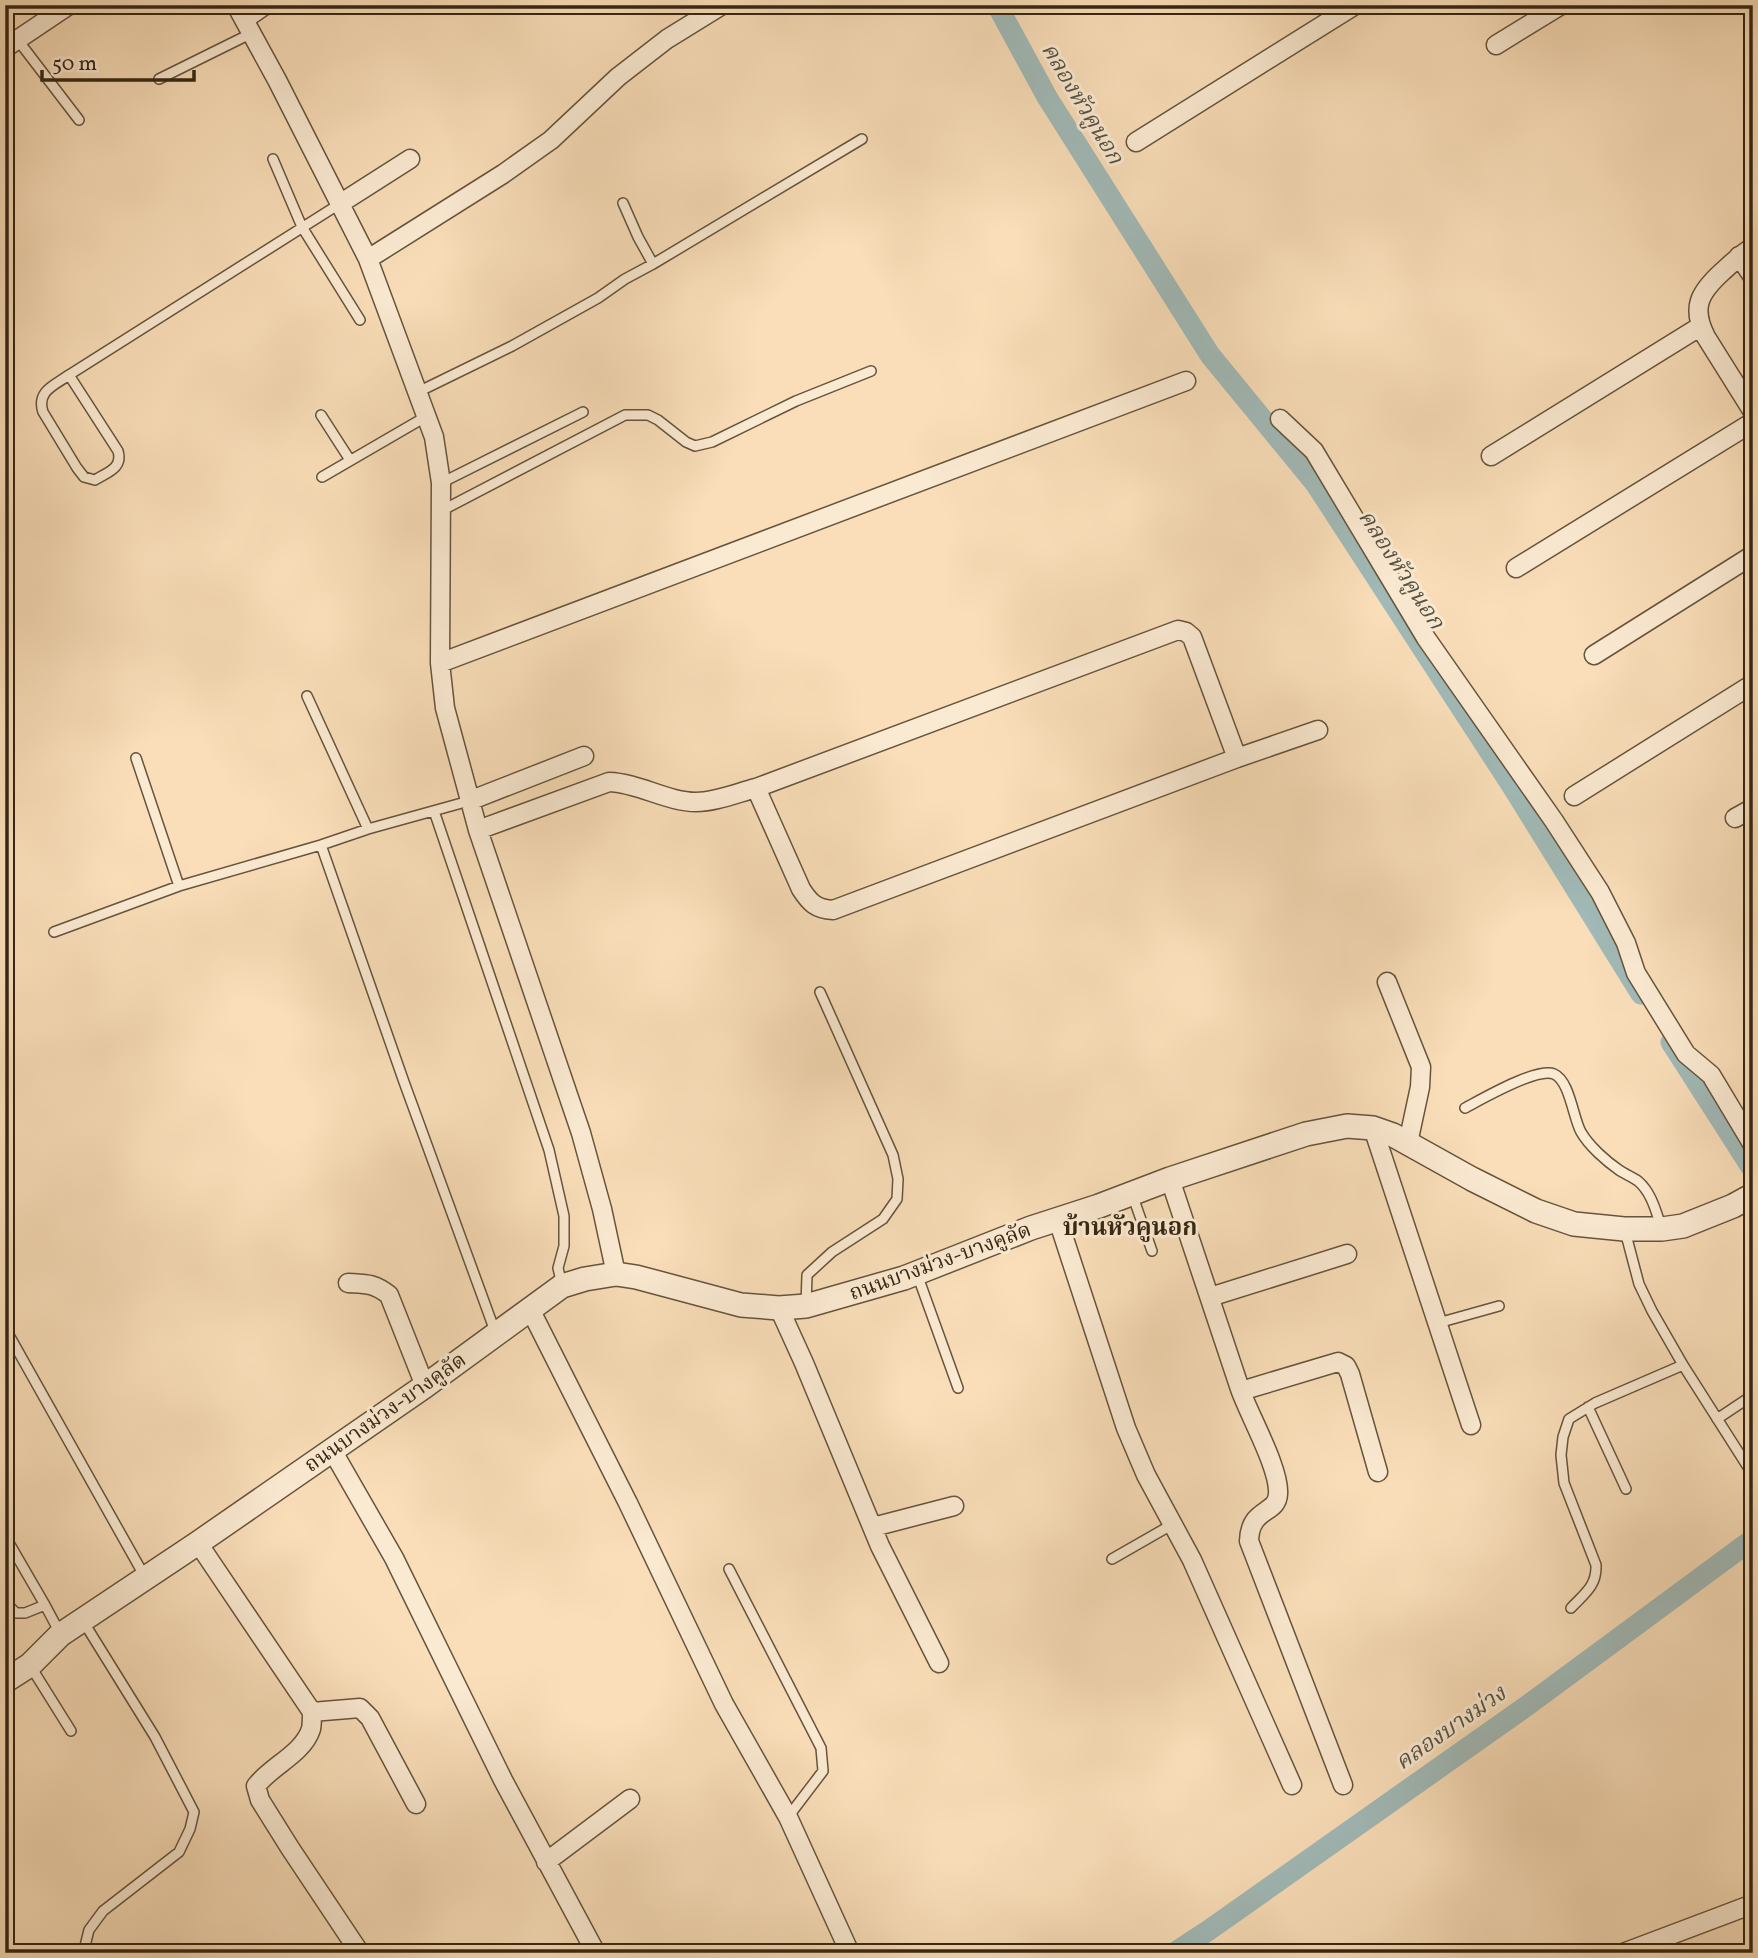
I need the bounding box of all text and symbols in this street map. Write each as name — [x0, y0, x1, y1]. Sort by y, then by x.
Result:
water label: คลองหัวคูนอก — [1032, 37, 1131, 172]
scale bar — [42, 38, 194, 82]
text: 50 m — [52, 50, 97, 79]
water label: คลองหัวคูนอก — [1350, 504, 1451, 637]
district label: บ้านหัวคูนอก — [1063, 1212, 1197, 1246]
street label: ถนนบางม่วง-บางคูลัด — [845, 1216, 1036, 1309]
street label: ถนนบางม่วง-บางคูลัด — [299, 1346, 473, 1480]
water label: คลองบางม่วง — [1389, 1678, 1514, 1779]

